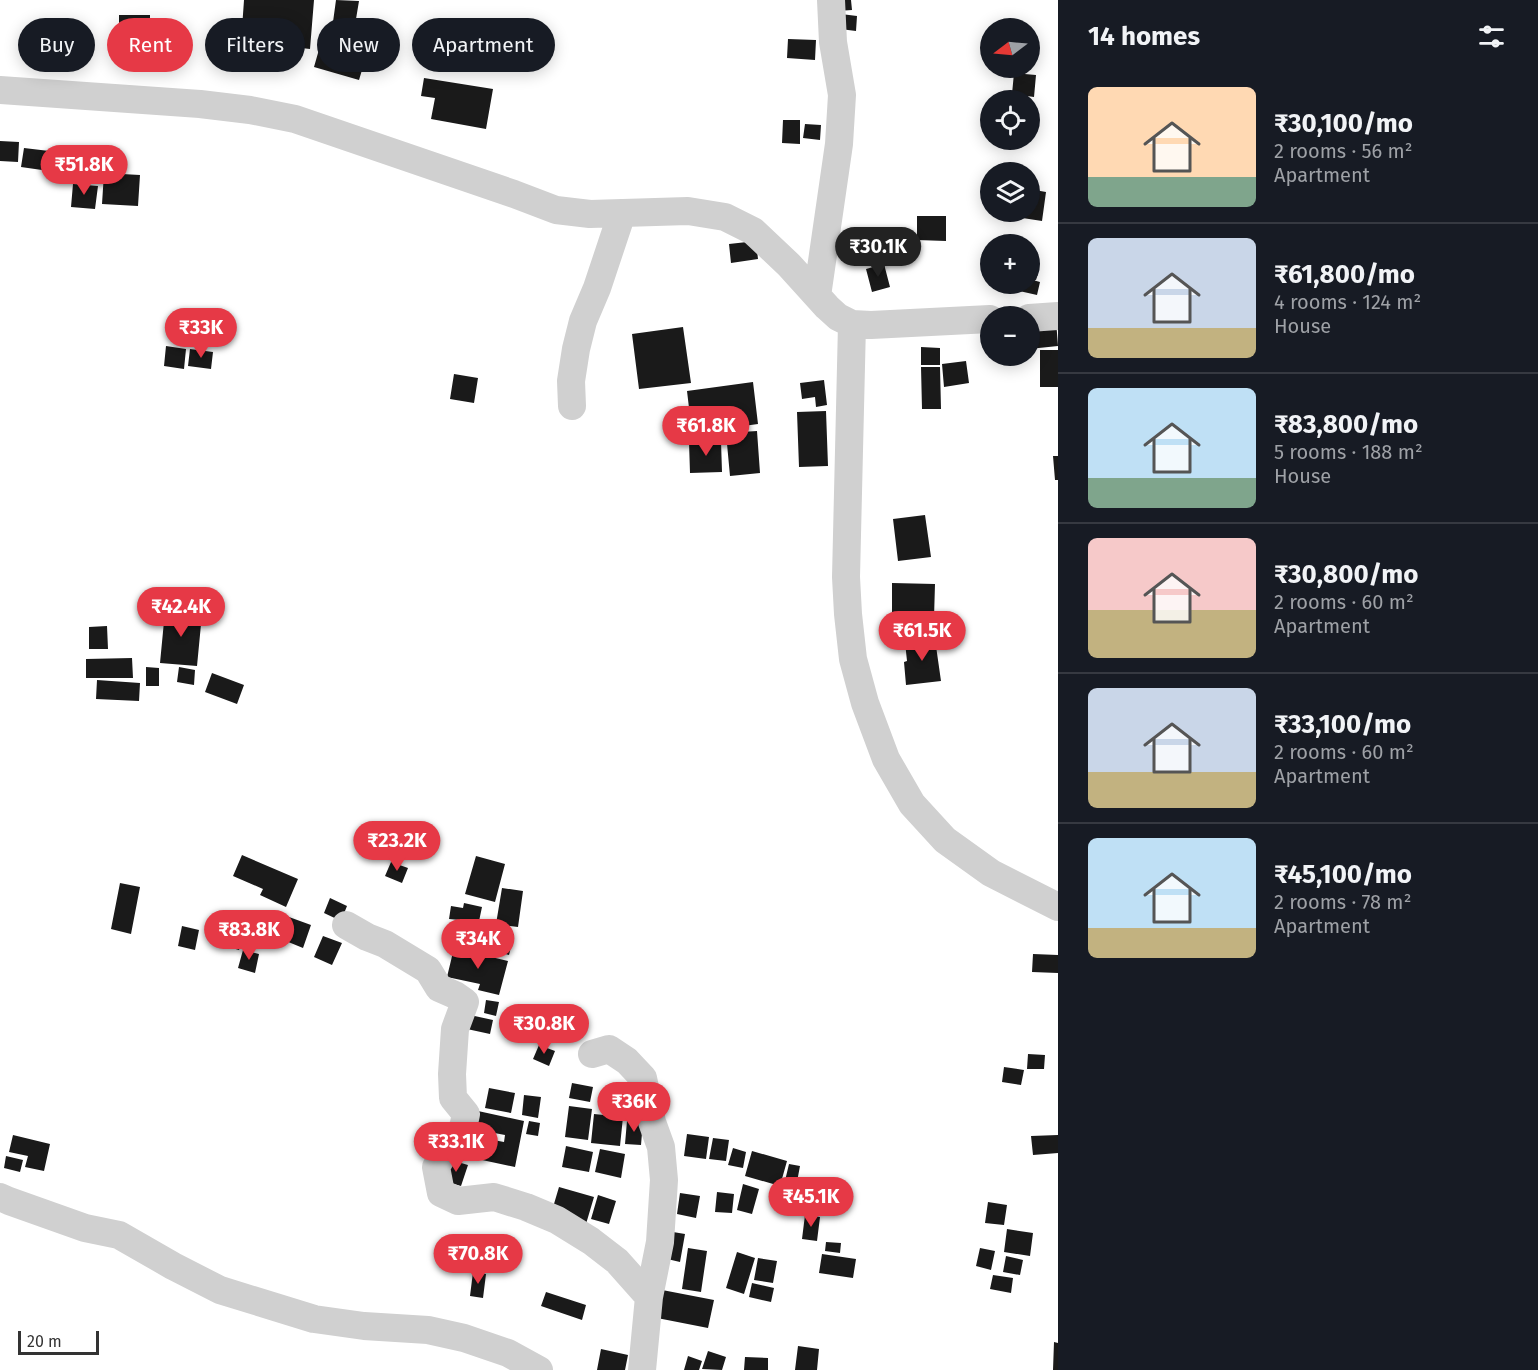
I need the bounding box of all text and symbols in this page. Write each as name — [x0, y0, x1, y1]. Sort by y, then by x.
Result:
chip: Buy — [18, 18, 95, 72]
chip: Rent — [107, 18, 193, 72]
chip: Filters — [205, 18, 305, 72]
chip: New — [317, 18, 400, 72]
chip: Apartment — [412, 18, 555, 72]
north arrow — [980, 18, 1040, 78]
map controls — [980, 18, 1040, 366]
icon: filters — [1475, 20, 1508, 53]
text: 14 homes — [1088, 21, 1200, 52]
button: locate — [980, 90, 1040, 150]
text: ₹30,100/mo — [1274, 108, 1413, 139]
icon: home — [1136, 111, 1208, 183]
text: 2 rooms · 56 m² — [1274, 139, 1413, 163]
pin: ₹51.8K — [35, 145, 133, 196]
text: ₹51.8K — [55, 152, 113, 176]
button: layers — [980, 162, 1040, 222]
text: Apartment — [1274, 163, 1370, 187]
pin: ₹30.1K — [829, 227, 927, 278]
text: ₹30.1K — [849, 234, 907, 258]
button: + — [980, 234, 1040, 294]
text: ₹61,800/mo — [1274, 259, 1415, 290]
icon: home — [1136, 262, 1208, 334]
text: 4 rooms · 124 m² — [1274, 290, 1421, 314]
button: − — [980, 306, 1040, 366]
pin: ₹33K — [165, 308, 237, 359]
text: House — [1274, 314, 1331, 338]
text: ₹33K — [179, 315, 223, 339]
pin: ₹61.8K — [657, 406, 755, 457]
text: ₹83,800/mo — [1274, 409, 1418, 440]
icon: home — [1136, 412, 1208, 484]
text: ₹61.8K — [676, 413, 736, 437]
text: 5 rooms · 188 m² — [1274, 440, 1423, 464]
text: House — [1274, 464, 1331, 488]
text: ₹30,800/mo — [1274, 559, 1418, 590]
icon: home — [1136, 562, 1208, 634]
pin: ₹42.4K — [132, 587, 230, 638]
text: 2 rooms · 60 m² — [1274, 590, 1414, 614]
text: ₹42.4K — [151, 594, 211, 618]
pin: ₹61.5K — [873, 611, 971, 662]
text: Apartment — [1274, 614, 1370, 638]
text: ₹61.5K — [893, 618, 951, 642]
text: ₹33,100/mo — [1274, 709, 1411, 740]
icon: home — [1136, 712, 1208, 784]
text: 2 rooms · 60 m² — [1274, 740, 1414, 764]
text: Apartment — [1274, 764, 1370, 788]
pin: ₹23.2K — [348, 821, 446, 872]
text: ₹23.2K — [367, 828, 427, 852]
text: ₹45,100/mo — [1274, 859, 1412, 890]
icon: home — [1136, 862, 1208, 934]
text: 2 rooms · 78 m² — [1274, 890, 1411, 914]
pin: ₹83.8K — [200, 910, 298, 961]
text: Apartment — [1274, 914, 1370, 938]
text: ₹83.8K — [218, 917, 280, 941]
pin: ₹34K — [442, 919, 514, 970]
text: ₹34K — [455, 926, 501, 950]
pin: ₹30.8K — [495, 1004, 593, 1055]
text: ₹30.8K — [513, 1011, 575, 1035]
pin: ₹36K — [598, 1082, 670, 1133]
text: ₹36K — [611, 1089, 657, 1113]
pin: ₹33.1K — [407, 1122, 505, 1173]
text: ₹33.1K — [428, 1129, 484, 1153]
pin: ₹45.1K — [762, 1177, 860, 1228]
text: ₹45.1K — [783, 1184, 840, 1208]
pin: ₹70.8K — [429, 1234, 527, 1285]
text: ₹70.8K — [448, 1241, 508, 1265]
scale bar — [18, 1328, 99, 1356]
text: 20 m — [27, 1332, 62, 1351]

